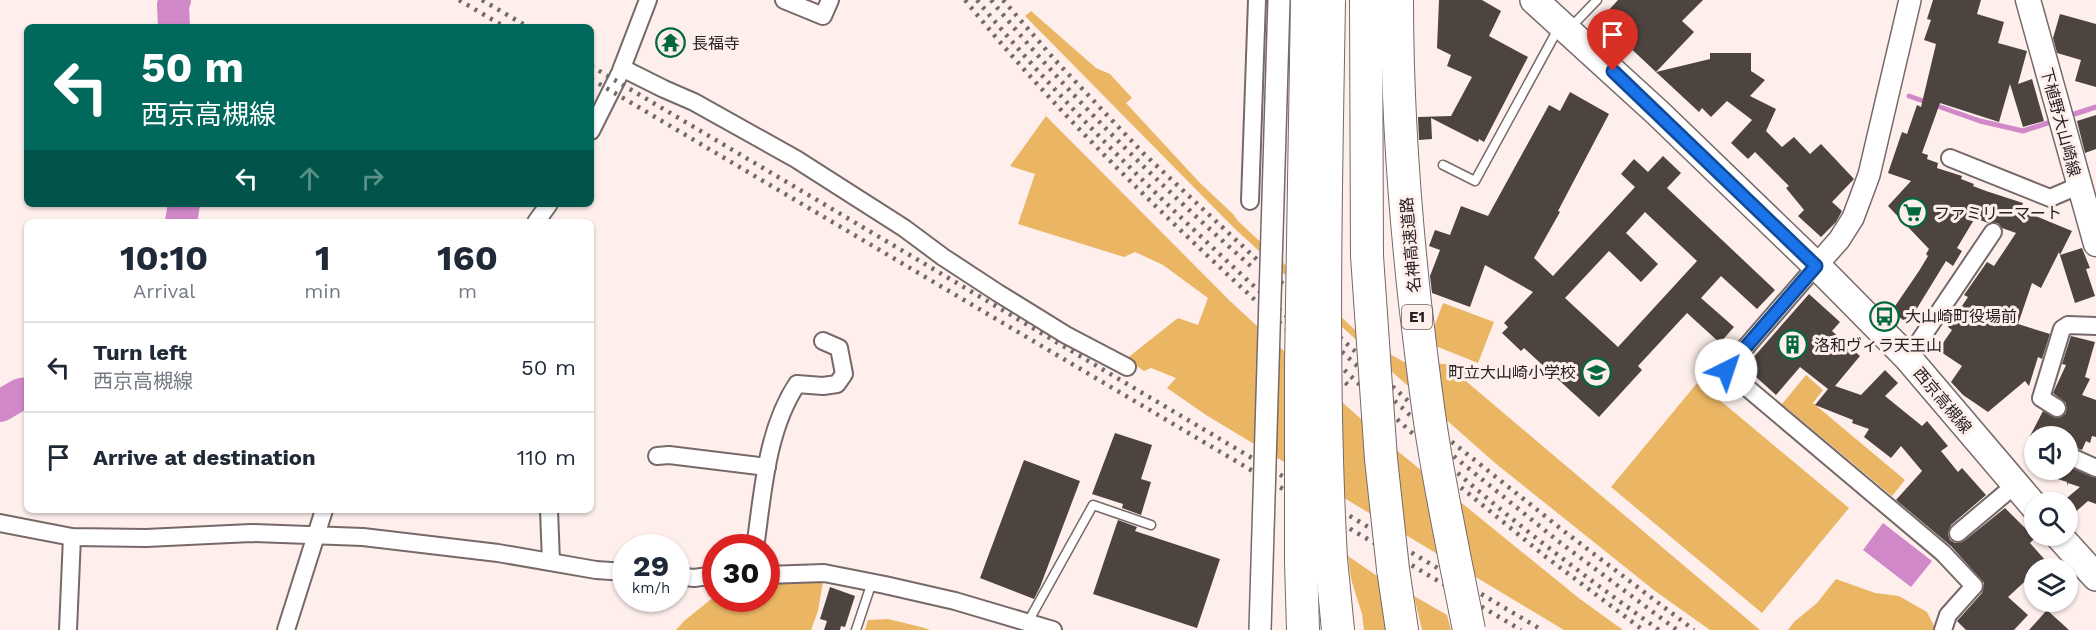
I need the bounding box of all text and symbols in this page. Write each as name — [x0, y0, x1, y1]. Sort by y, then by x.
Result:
pin — [1587, 9, 1638, 71]
icon: arrive — [1596, 18, 1629, 51]
temple icon: 長福寺 — [655, 27, 687, 59]
place label: 長福寺 — [692, 34, 740, 53]
text: 50 m — [141, 43, 244, 92]
icon: left — [42, 48, 120, 126]
street label: 下植野大山崎線 — [2037, 66, 2084, 179]
text: 西京高槻線 — [141, 99, 276, 131]
icon: left — [230, 162, 263, 195]
icon: ahead — [293, 162, 326, 195]
icon: right — [356, 162, 389, 195]
street label: 名神高速道路 — [1397, 196, 1424, 294]
supermarket icon: ファミリーマート — [1897, 197, 1929, 229]
place label: ファミリーマート — [1934, 204, 2062, 223]
text: 10:10 — [120, 237, 208, 279]
text: 1 — [315, 237, 330, 279]
text: 160 — [437, 237, 498, 279]
text: Arrival — [133, 279, 195, 303]
text: min — [304, 279, 341, 303]
text: m — [458, 279, 477, 303]
bus stop icon: 大山崎町役場前 — [1868, 300, 1900, 332]
road number: E1 — [1402, 305, 1432, 329]
place label: 大山崎町役場前 — [1905, 307, 2017, 326]
building icon: 洛和ヴィラ天王山 — [1777, 329, 1809, 361]
place label: 洛和ヴィラ天王山 — [1814, 336, 1942, 355]
position arrow — [1694, 338, 1758, 402]
text: Turn left — [93, 340, 187, 365]
icon: left — [42, 351, 75, 384]
text: 50 m — [521, 355, 576, 380]
school or university icon: 町立大山崎小学校 — [1581, 356, 1613, 388]
place label: 町立大山崎小学校 — [1448, 363, 1576, 382]
street label: 西京高槻線 — [1910, 364, 1976, 437]
text: 西京高槻線 — [93, 369, 193, 393]
map controls — [2024, 426, 2078, 612]
button: sound — [2024, 426, 2078, 480]
icon: arrive — [42, 441, 75, 474]
text: Arrive at destination — [93, 445, 316, 470]
text: 110 m — [517, 445, 576, 470]
button: search — [2024, 492, 2078, 546]
speed limit sign: 30 — [702, 534, 780, 612]
text: 29 — [633, 548, 669, 583]
button: layers — [2024, 558, 2078, 612]
text: km/h — [632, 579, 670, 597]

